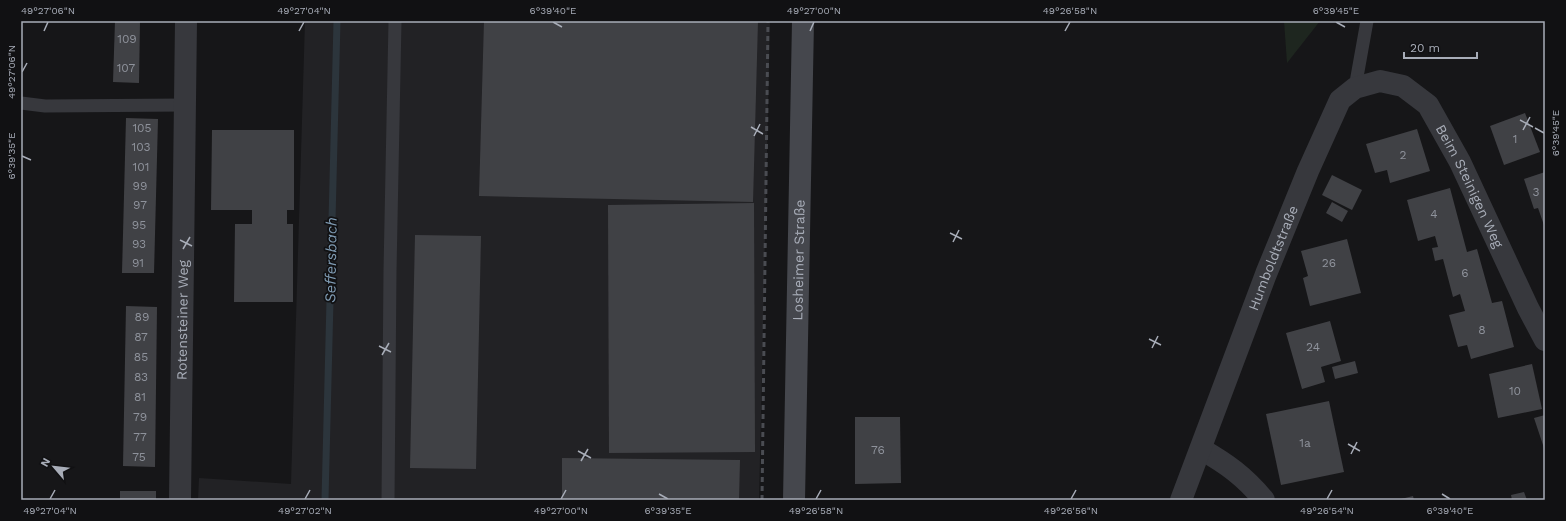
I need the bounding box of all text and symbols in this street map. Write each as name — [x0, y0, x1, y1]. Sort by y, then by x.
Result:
text: 49°27'06"N — [21, 5, 75, 16]
text: 49°27'04"N — [277, 5, 331, 16]
text: 6°39'40"E — [530, 5, 576, 16]
text: 49°27'00"N — [787, 5, 841, 16]
text: 49°26'58"N — [1043, 5, 1097, 16]
text: 6°39'45"E — [1313, 5, 1359, 16]
house number: 109 — [117, 32, 137, 46]
scale bar — [1404, 34, 1477, 60]
text: 20 m — [1410, 41, 1440, 55]
text: 49°27'06"N — [6, 45, 17, 99]
house number: 107 — [117, 61, 136, 75]
text: 6°39'45"E — [1550, 110, 1561, 156]
house number: 105 — [132, 121, 152, 135]
street label: Beim Steinigen Weg — [1433, 122, 1507, 251]
text: 6°39'35"E — [6, 132, 17, 180]
house number: 1 — [1513, 132, 1517, 146]
house number: 103 — [132, 140, 150, 154]
house number: 2 — [1400, 148, 1407, 162]
house number: 101 — [133, 160, 149, 174]
house number: 99 — [133, 179, 147, 193]
house number: 3 — [1533, 185, 1540, 199]
house number: 97 — [133, 198, 147, 212]
street label: Losheimer Straße — [789, 199, 808, 321]
street label: Humboldtstraße — [1245, 203, 1301, 313]
house number: 4 — [1430, 207, 1438, 221]
water label: Seffersbach — [321, 217, 341, 303]
house number: 95 — [132, 218, 146, 232]
house number: 93 — [132, 237, 146, 251]
house number: 91 — [132, 256, 144, 270]
house number: 26 — [1322, 256, 1336, 270]
street label: Rotensteiner Weg — [174, 259, 191, 380]
house number: 6 — [1461, 266, 1469, 280]
house number: 89 — [135, 310, 149, 324]
house number: 8 — [1478, 323, 1486, 337]
house number: 87 — [134, 330, 148, 344]
house number: 24 — [1306, 340, 1320, 354]
house number: 85 — [134, 350, 148, 364]
house number: 83 — [134, 370, 148, 384]
house number: 10 — [1509, 384, 1521, 398]
house number: 81 — [134, 390, 146, 404]
house number: 79 — [133, 410, 147, 424]
house number: 77 — [133, 430, 147, 444]
house number: 1a — [1299, 436, 1311, 450]
house number: 76 — [871, 443, 885, 457]
north arrow — [34, 447, 74, 487]
house number: 75 — [132, 450, 146, 464]
text: N — [38, 456, 53, 469]
text: 49°27'04"N — [23, 505, 77, 516]
text: 49°27'02"N — [278, 505, 332, 516]
text: 49°27'00"N — [534, 505, 588, 516]
text: 6°39'35"E — [644, 505, 692, 516]
text: 49°26'58"N — [789, 505, 843, 516]
text: 49°26'56"N — [1044, 505, 1098, 516]
text: 49°26'54"N — [1300, 505, 1354, 516]
text: 6°39'40"E — [1427, 505, 1473, 516]

